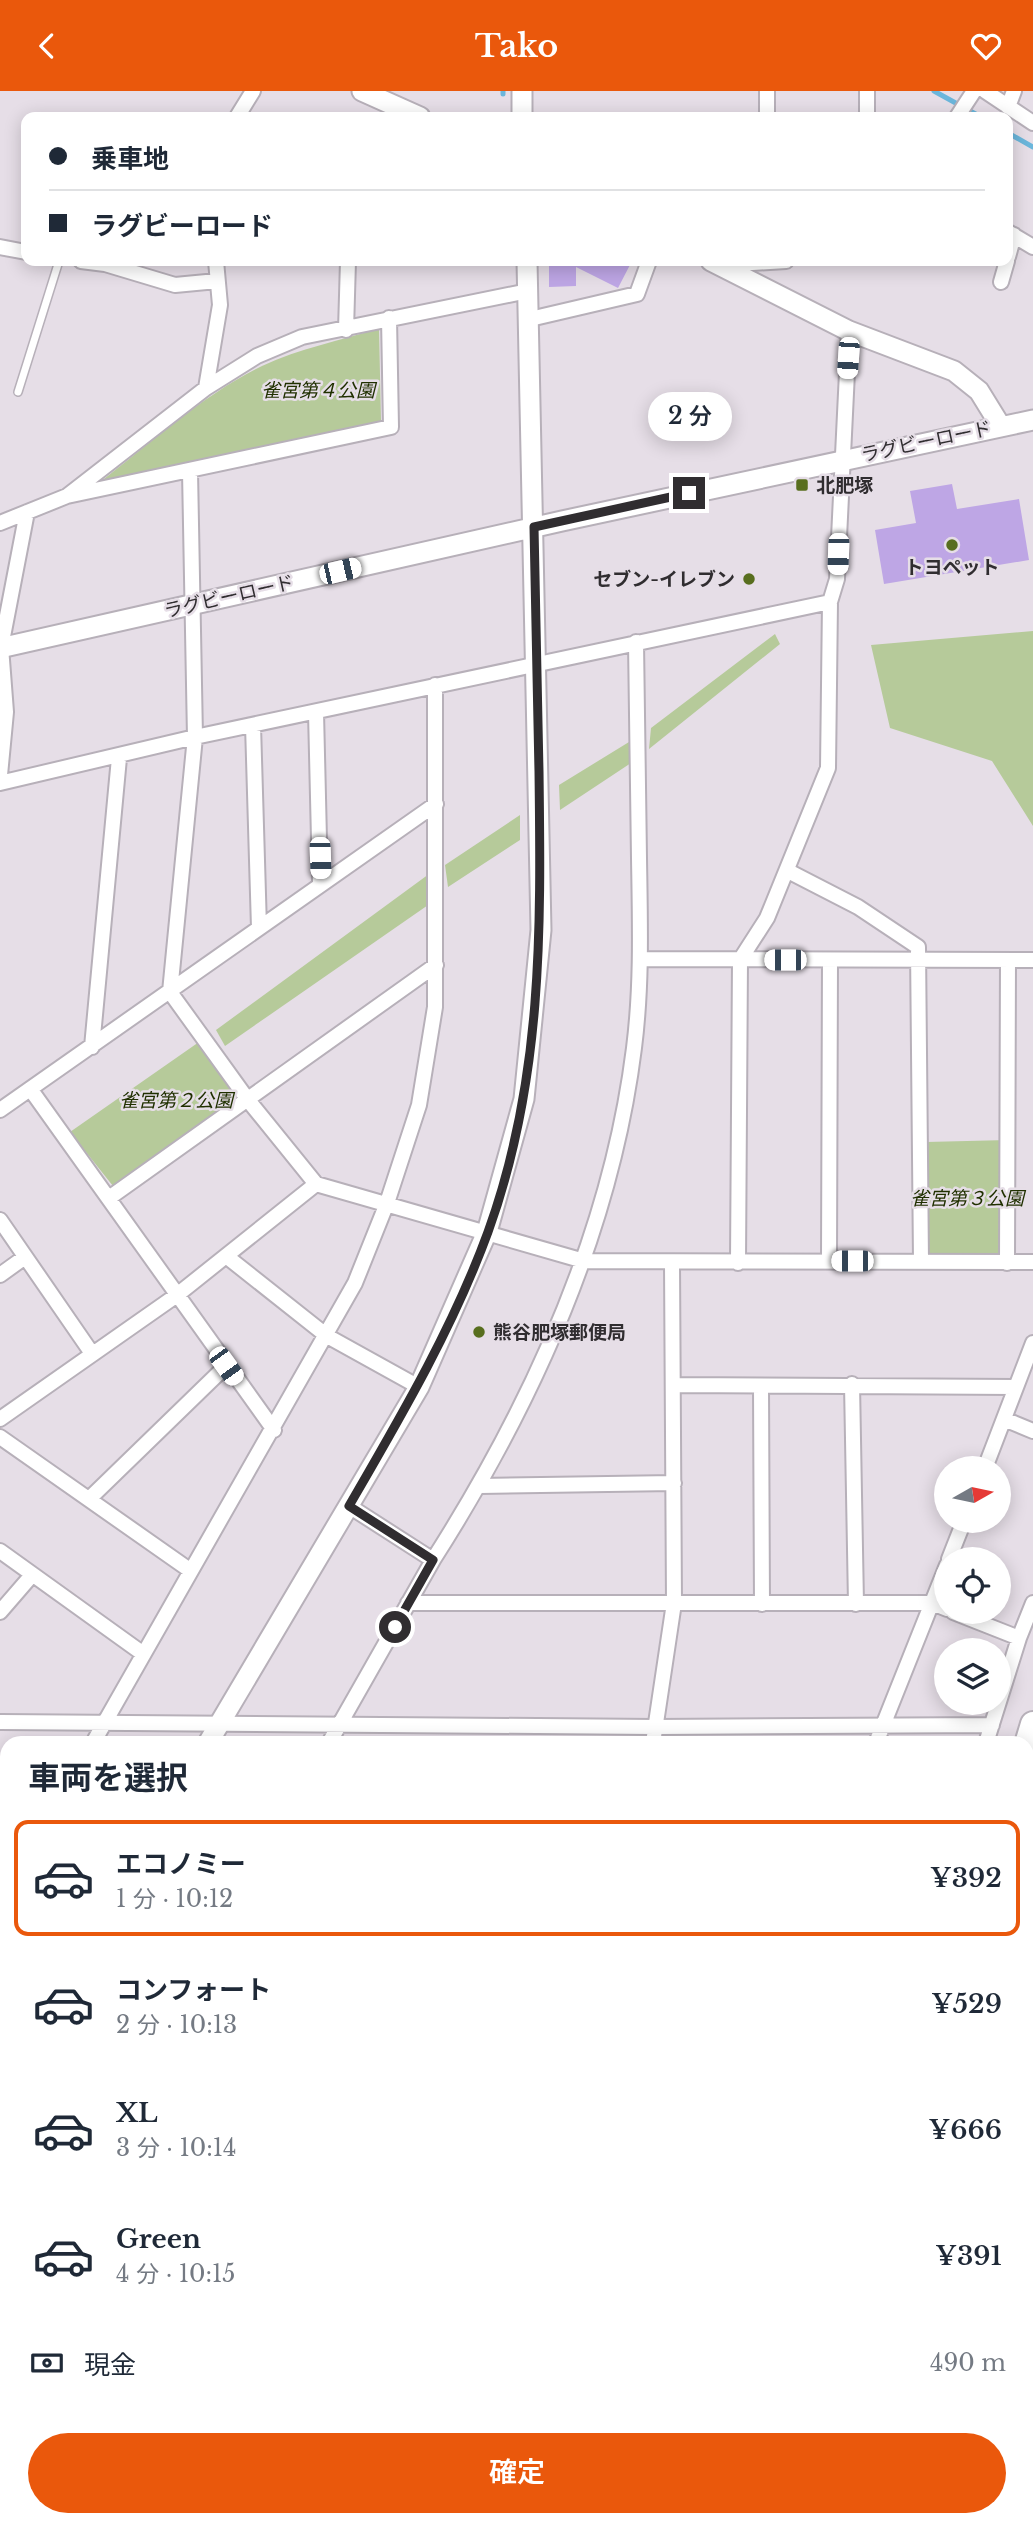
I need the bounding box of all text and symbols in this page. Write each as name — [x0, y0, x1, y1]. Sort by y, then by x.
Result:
text: Tako — [475, 26, 558, 66]
icon: back — [28, 27, 66, 65]
icon: heart — [967, 27, 1005, 65]
text: 乗車地 — [91, 143, 169, 175]
text: ラグビーロード — [91, 210, 273, 242]
car — [837, 336, 860, 380]
park label: 雀宮第４公園 — [261, 379, 378, 402]
callout: 2 分 — [647, 391, 731, 441]
text: 2 分 — [668, 402, 712, 430]
street label: ラグビーロード — [859, 416, 994, 467]
place label: 北肥塚 — [816, 474, 873, 497]
route end — [673, 477, 705, 509]
marker: 北肥塚 — [794, 477, 810, 493]
car — [827, 533, 850, 575]
marker: トヨペット — [944, 537, 960, 553]
car — [318, 556, 363, 586]
place label: トヨペット — [904, 556, 1000, 579]
place label: セブン-イレブン — [593, 568, 735, 591]
street label: ラグビーロード — [162, 570, 297, 623]
marker: セブン-イレブン — [741, 571, 757, 587]
car — [309, 837, 332, 879]
car — [765, 950, 807, 971]
park label: 雀宮第２公園 — [119, 1089, 236, 1112]
park label: 雀宮第３公園 — [910, 1187, 1027, 1210]
car — [832, 1251, 874, 1272]
place label: 熊谷肥塚郵便局 — [493, 1321, 626, 1344]
marker: 熊谷肥塚郵便局 — [471, 1324, 487, 1340]
car — [206, 1343, 247, 1389]
north arrow — [934, 1456, 1012, 1533]
map controls — [934, 1456, 1011, 1715]
button: locate — [934, 1547, 1011, 1624]
route start — [379, 1611, 411, 1643]
button: layers — [934, 1638, 1011, 1715]
text: 車両を選択 — [28, 1758, 188, 1798]
icon: car — [32, 1847, 95, 1910]
text: エコノミー — [116, 1848, 246, 1880]
text: ¥392 — [930, 1862, 1002, 1894]
text: 1 分 · 10:12 — [116, 1885, 233, 1913]
icon: car — [32, 1973, 95, 2036]
text: コンフォート — [116, 1974, 271, 2006]
text: ¥529 — [931, 1988, 1002, 2020]
text: 2 分 · 10:13 — [116, 2011, 237, 2039]
text: XL — [116, 2097, 158, 2129]
icon: car — [32, 2099, 95, 2162]
text: ¥666 — [928, 2114, 1002, 2146]
text: 3 分 · 10:14 — [116, 2134, 236, 2162]
text: Green — [116, 2223, 201, 2255]
icon: car — [32, 2225, 95, 2288]
text: ¥391 — [935, 2240, 1002, 2272]
text: 4 分 · 10:15 — [116, 2260, 235, 2288]
icon: cash — [28, 2344, 66, 2382]
text: 現金 — [84, 2349, 136, 2381]
text: 490 m — [930, 2349, 1006, 2377]
button: 確定 — [28, 2433, 1006, 2513]

